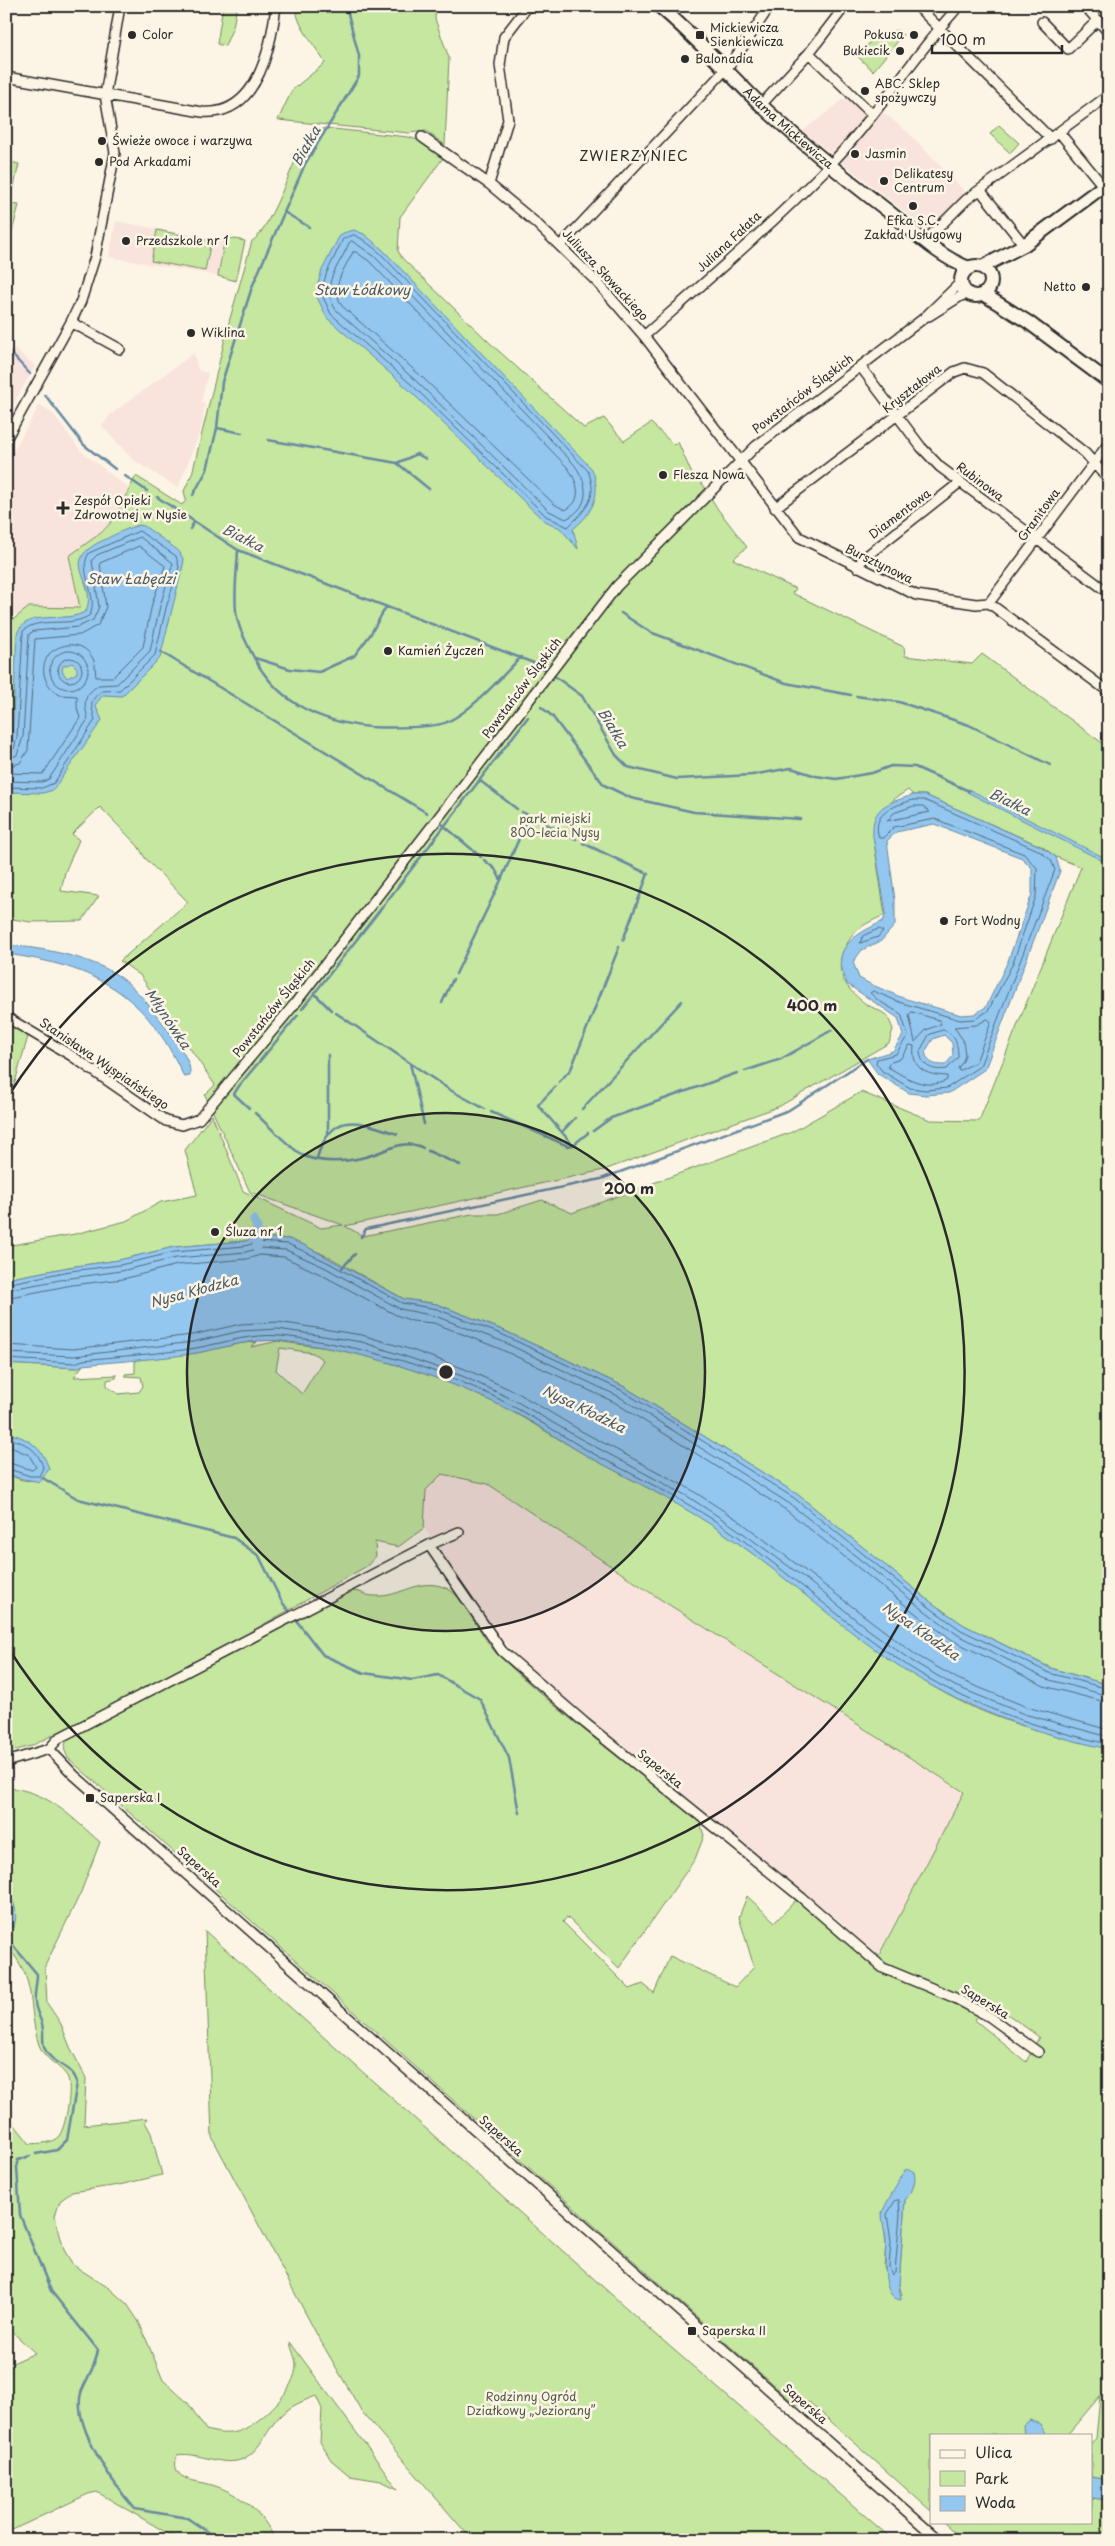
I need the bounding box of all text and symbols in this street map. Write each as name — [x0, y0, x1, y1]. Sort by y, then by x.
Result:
place label: Mickiewicza Sienkiewicza — [710, 18, 784, 50]
scale bar — [932, 22, 1062, 54]
place label: Color — [142, 25, 174, 43]
place label: Pokusa — [864, 25, 905, 43]
text: 100 m — [940, 27, 986, 50]
marker: Color — [126, 29, 138, 41]
marker: Mickiewicza Sienkiewicza — [694, 29, 706, 41]
marker: Pokusa — [908, 29, 920, 41]
place label: Bukiecik — [843, 41, 890, 59]
marker: Bukiecik — [894, 45, 906, 57]
place label: Balonadia — [695, 49, 754, 67]
marker: Balonadia — [679, 53, 691, 65]
place label: ABC. Sklep spożywczy — [875, 74, 940, 106]
street label: Adama Mickiewicza — [740, 82, 838, 173]
marker: ABC. Sklep spożywczy — [859, 85, 871, 97]
water label: Białka — [286, 121, 326, 170]
place label: Świeże owoce i warzywa — [112, 131, 253, 149]
marker: Świeże owoce i warzywa — [96, 135, 108, 147]
place label: Jasmin — [865, 144, 907, 162]
district label: ZWIERZYNIEC — [579, 145, 689, 166]
marker: Jasmin — [849, 148, 861, 160]
place label: Pod Arkadami — [109, 152, 191, 170]
marker: Pod Arkadami — [93, 156, 105, 168]
place label: Delikatesy Centrum — [894, 164, 953, 196]
marker: Delikatesy Centrum — [878, 175, 890, 187]
marker: Efka S.C. Zakład Usługowy — [907, 200, 919, 212]
street label: Juliana Fałata — [692, 206, 765, 276]
place label: Efka S.C. Zakład Usługowy — [864, 211, 962, 243]
street label: Juliusza Słowackiego — [558, 225, 653, 324]
place label: Przedszkole nr 1 — [136, 231, 229, 249]
marker: Przedszkole nr 1 — [120, 235, 132, 247]
place label: Netto — [1044, 277, 1076, 295]
water label: Staw Łódkowy — [314, 279, 411, 300]
marker: Netto — [1080, 281, 1092, 293]
place label: Wiklina — [201, 323, 246, 341]
marker: Wiklina — [185, 327, 197, 339]
street label: Powstańców Śląskich — [748, 349, 857, 437]
street label: Kryształowa — [878, 359, 945, 417]
street label: Rubinowa — [953, 457, 1009, 505]
place label: Flesza Nowa — [673, 465, 745, 483]
marker: Flesza Nowa — [657, 469, 669, 481]
street label: Diamentowa — [865, 484, 935, 543]
street label: Granitowa — [1013, 484, 1064, 545]
place label: Zespół Opieki Zdrowotnej w Nysie — [74, 491, 188, 523]
marker: Zespół Opieki Zdrowotnej w Nysie — [56, 501, 70, 515]
water label: Białka — [219, 518, 269, 557]
street label: Bursztynowa — [843, 539, 917, 587]
water label: Staw Łabędzi — [86, 568, 178, 589]
street label: Powstańców Śląskich — [477, 633, 565, 742]
place label: Kamień Życzeń — [398, 641, 484, 659]
marker: Kamień Życzeń — [382, 645, 394, 657]
water label: Białka — [593, 704, 634, 753]
water label: Białka — [986, 783, 1036, 821]
park label: park miejski 800-lecia Nysy — [510, 809, 600, 841]
place label: Fort Wodny — [954, 911, 1021, 929]
marker: Fort Wodny — [938, 915, 950, 927]
street label: Powstańców Śląskich — [228, 954, 319, 1061]
water label: Młynówka — [140, 984, 197, 1054]
text: 400 m — [787, 993, 837, 1016]
street label: Stanisława Wyspiańskiego — [36, 1013, 173, 1113]
text: 200 m — [604, 1176, 654, 1199]
place label: Śluza nr 1 — [225, 1222, 282, 1240]
marker: Śluza nr 1 — [209, 1226, 221, 1238]
water label: Nysa Kłodzka — [148, 1268, 241, 1312]
centre of rings — [437, 1363, 455, 1381]
water label: Nysa Kłodzka — [539, 1379, 630, 1438]
water label: Nysa Kłodzka — [878, 1596, 965, 1666]
street label: Saperska — [634, 1744, 688, 1792]
place label: Saperska I — [100, 1788, 160, 1806]
marker: Saperska I — [84, 1792, 96, 1804]
street label: Saperska — [174, 1842, 226, 1891]
street label: Saperska — [958, 1980, 1014, 2023]
street label: Saperska — [476, 2111, 528, 2160]
place label: Saperska II — [702, 2321, 766, 2339]
marker: Saperska II — [686, 2325, 698, 2337]
street label: Saperska — [779, 2379, 832, 2428]
park label: Rodzinny Ogród Działkowy „Jeziorany” — [466, 2387, 596, 2419]
legend — [930, 2434, 1092, 2524]
text: Ulica — [975, 2440, 1013, 2463]
text: Park — [975, 2466, 1009, 2489]
text: Woda — [975, 2490, 1016, 2513]

